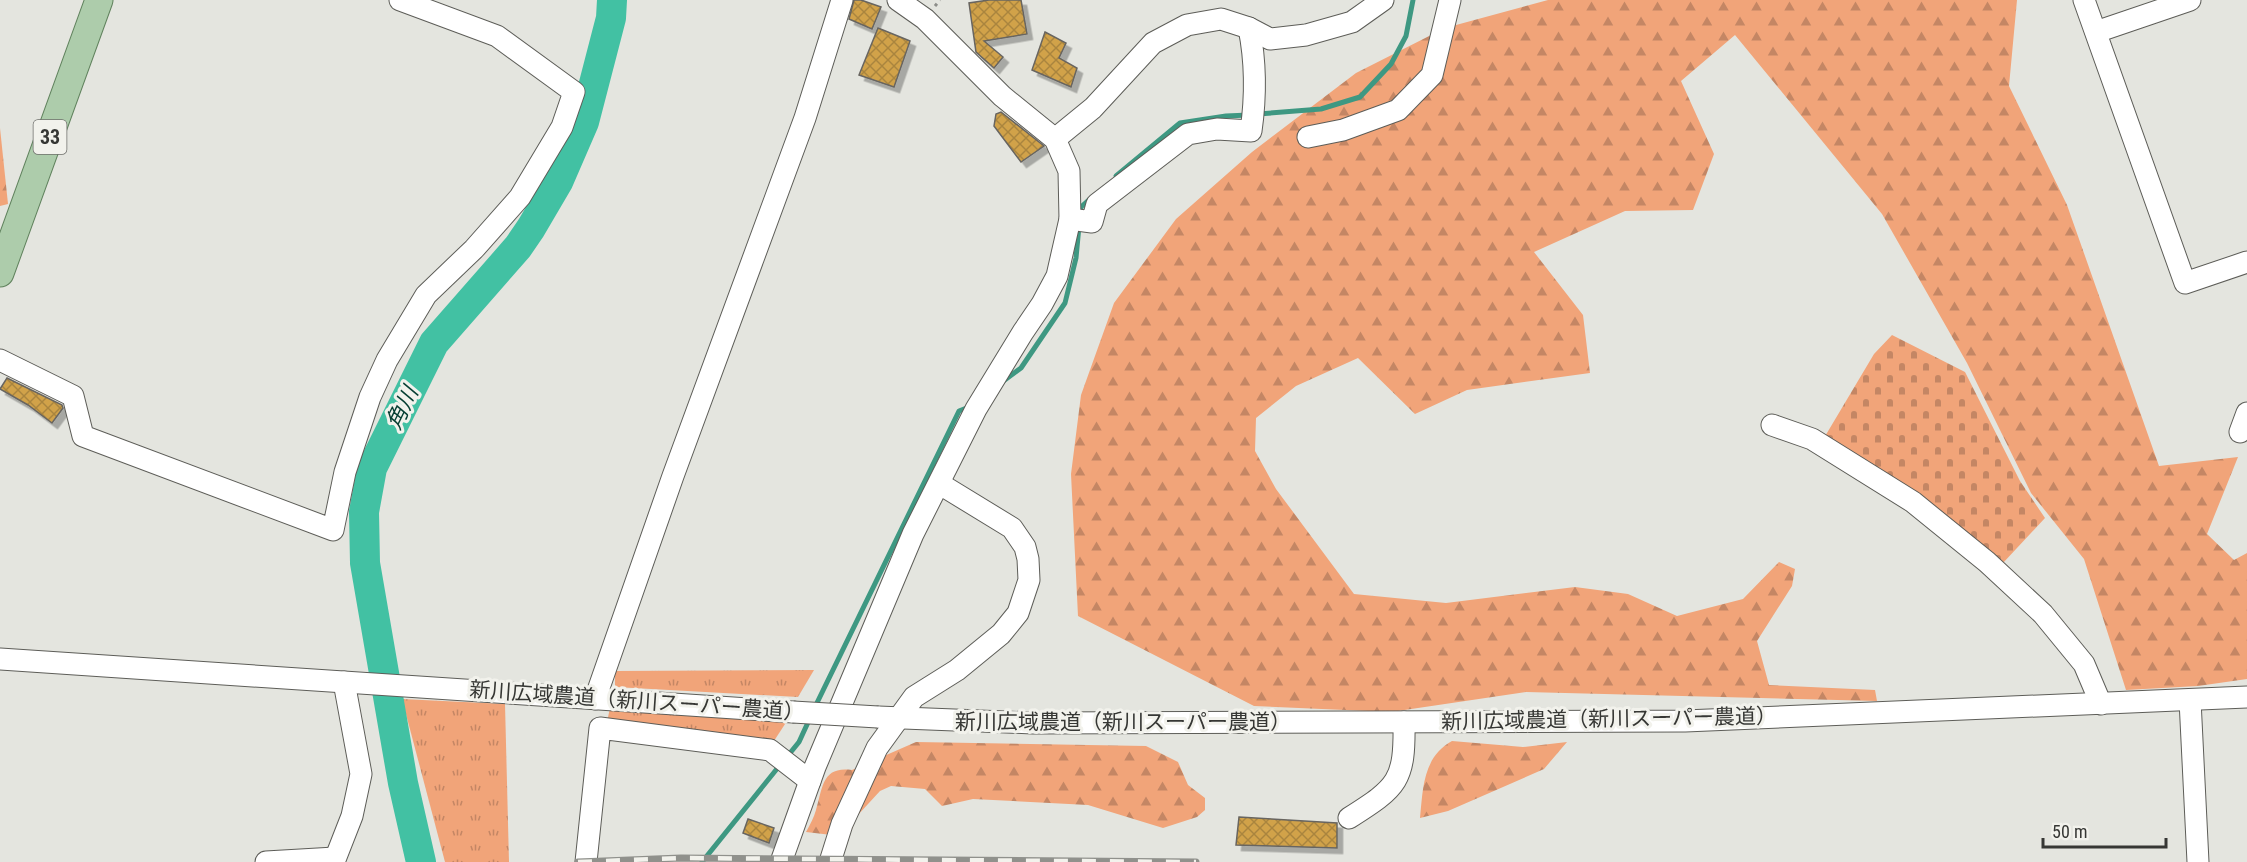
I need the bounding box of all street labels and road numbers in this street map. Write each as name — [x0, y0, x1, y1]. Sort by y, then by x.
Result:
road number: 33 — [34, 120, 66, 154]
street label: 新川広域農道（新川スーパー農道） — [469, 677, 805, 725]
street label: 新川広域農道（新川スーパー農道） — [1441, 704, 1777, 734]
street label: 新川広域農道（新川スーパー農道） — [955, 710, 1291, 734]

